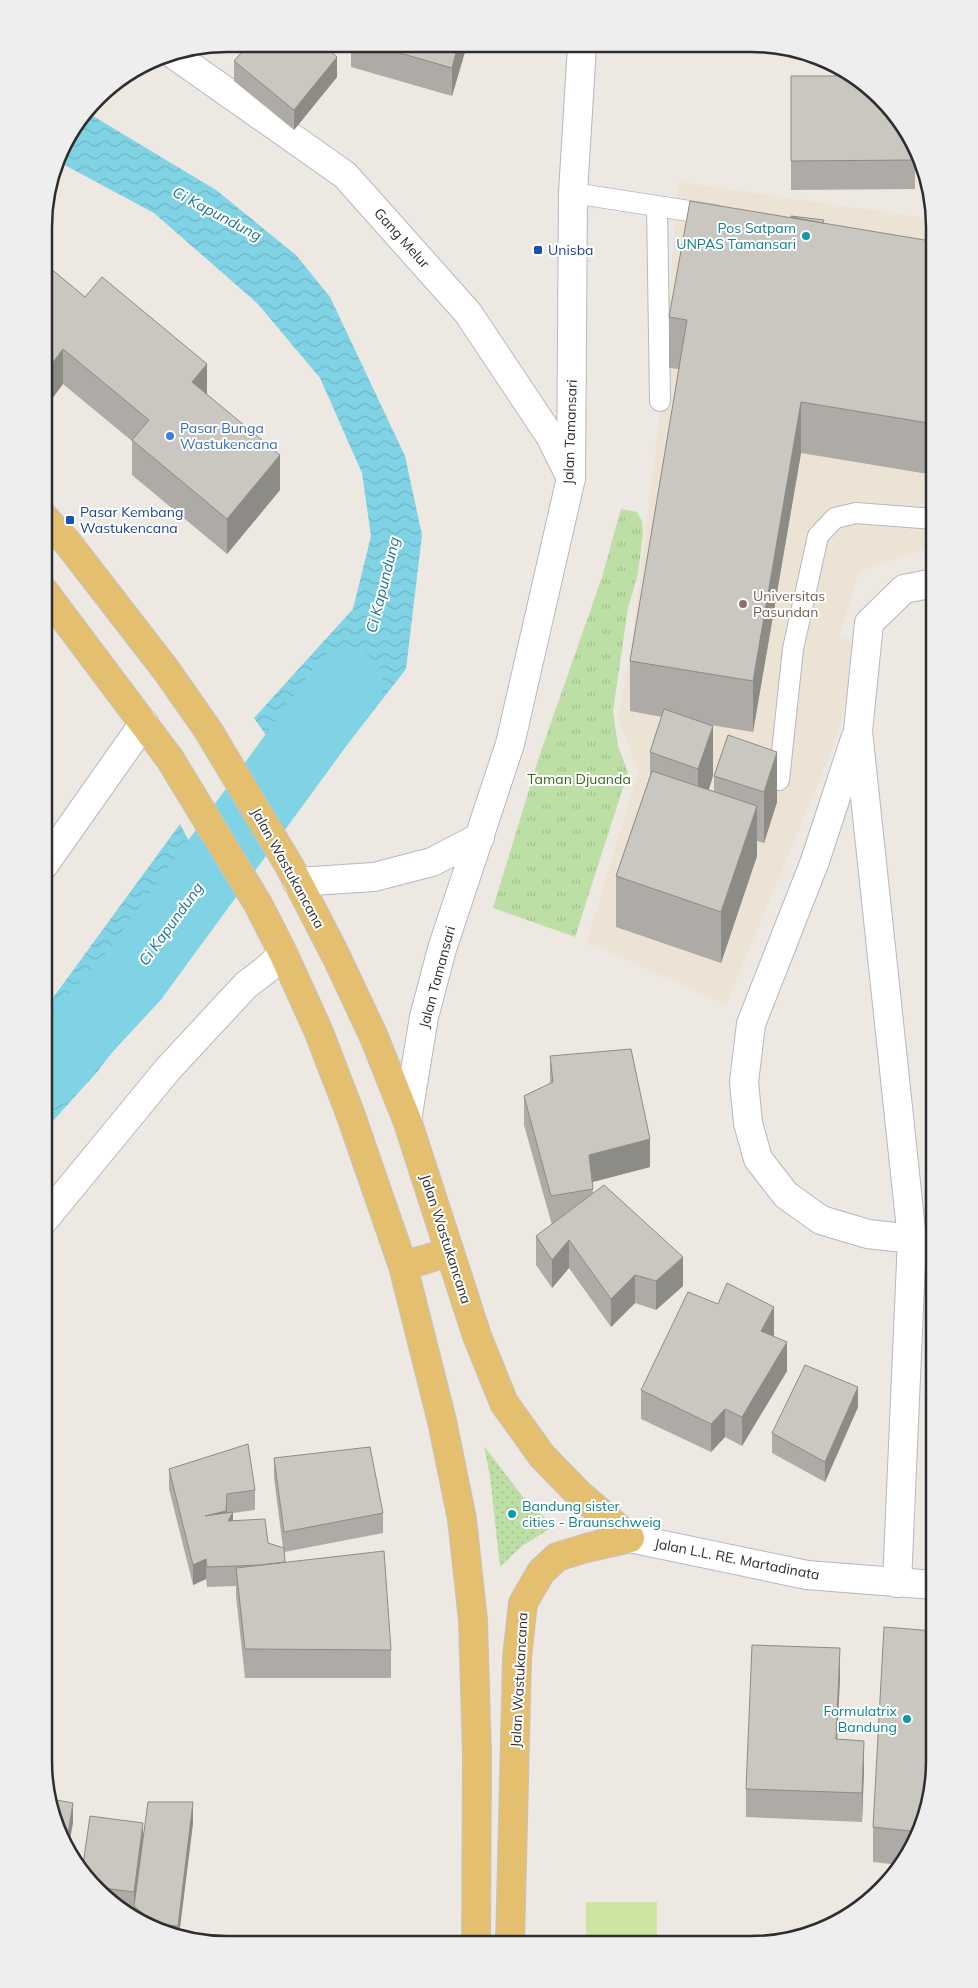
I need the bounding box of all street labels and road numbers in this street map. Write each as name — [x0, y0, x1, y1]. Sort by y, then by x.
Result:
street label: Gang Melur — [370, 204, 434, 273]
street label: Jalan Tamansari — [559, 379, 581, 485]
street label: Jalan Wastukancana — [247, 804, 329, 932]
street label: Jalan Tamansari — [415, 924, 459, 1030]
street label: Jalan Wastukancana — [417, 1172, 475, 1306]
street label: Jalan L.L. RE. Martadinata — [653, 1534, 821, 1584]
street label: Jalan Wastukancana — [506, 1612, 532, 1748]

